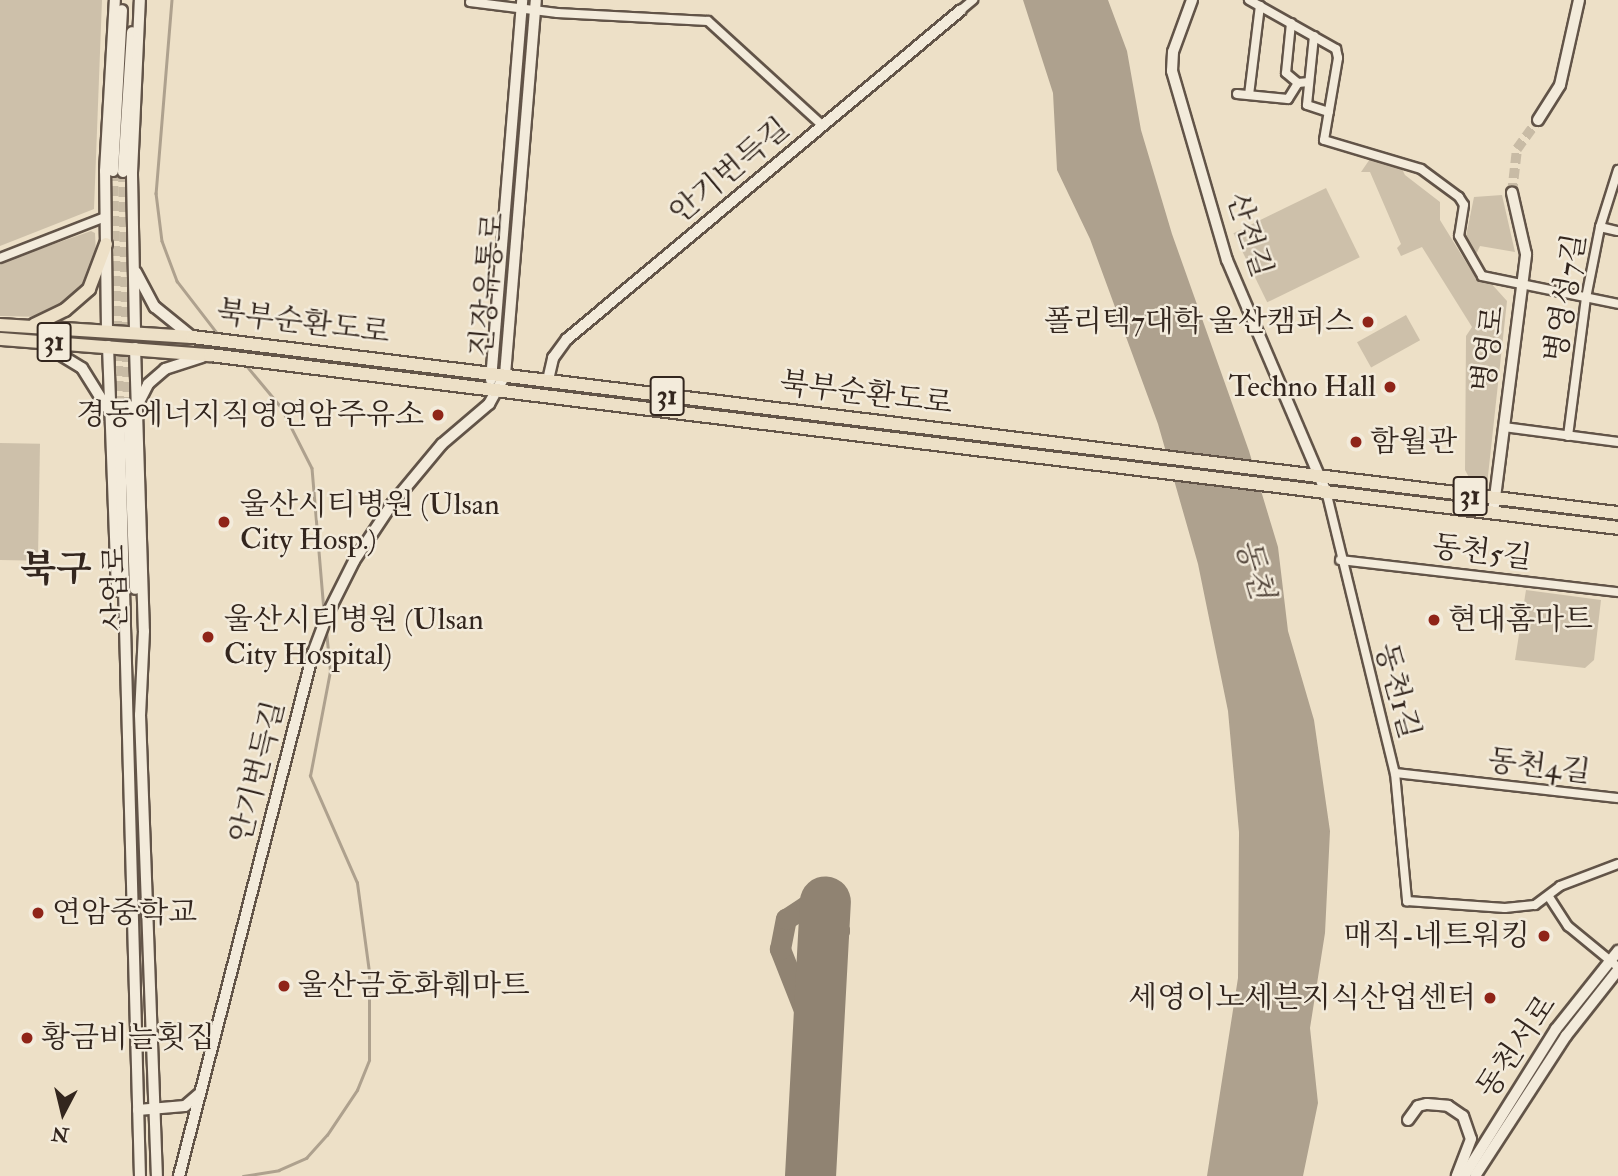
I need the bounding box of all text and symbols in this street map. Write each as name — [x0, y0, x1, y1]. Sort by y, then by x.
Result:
street label: 안기번득길 — [663, 111, 797, 231]
street label: 산전길 — [1218, 188, 1280, 282]
street label: 진장유통로 — [464, 211, 512, 359]
street label: 병영성7길 — [1538, 231, 1594, 365]
street label: 북부순환도로 — [215, 295, 391, 351]
place label: 폴리텍7대학 울산캠퍼스 — [1044, 304, 1354, 340]
street label: 병영로 — [1466, 304, 1512, 394]
marker: 폴리텍7대학 울산캠퍼스 — [1360, 314, 1376, 330]
road number: 31 — [36, 318, 72, 366]
street label: 북부순환도로 — [778, 366, 954, 422]
place label: Techno Hall — [1229, 369, 1376, 405]
road number: 31 — [650, 372, 684, 420]
marker: Techno Hall — [1382, 379, 1398, 395]
place label: 경동에너지직영연암주유소 — [76, 397, 424, 433]
marker: 경동에너지직영연암주유소 — [430, 407, 446, 423]
place label: 함월관 — [1370, 424, 1457, 460]
marker: 함월관 — [1348, 434, 1364, 450]
road number: 31 — [1452, 472, 1488, 520]
place label: 울산시티병원 (Ulsan City Hosp.) — [240, 487, 500, 558]
marker: 울산시티병원 (Ulsan City Hosp.) — [214, 512, 234, 532]
street label: 동천5길 — [1430, 529, 1534, 577]
water label: 동천 — [1227, 534, 1281, 604]
street label: 산업로 — [97, 544, 135, 632]
district label: 북구 — [20, 548, 92, 592]
place label: 울산시티병원 (Ulsan City Hospital) — [224, 602, 484, 672]
place label: 현대홈마트 — [1448, 602, 1593, 638]
marker: 현대홈마트 — [1426, 612, 1442, 628]
marker: 울산시티병원 (Ulsan City Hospital) — [198, 627, 218, 647]
street label: 동천1길 — [1367, 639, 1427, 743]
street label: 안기번득길 — [223, 697, 293, 847]
street label: 동천4길 — [1486, 743, 1592, 791]
place label: 연암중학교 — [52, 895, 197, 931]
marker: 연암중학교 — [30, 905, 46, 921]
place label: 매직-네트워킹 — [1343, 918, 1530, 954]
marker: 매직-네트워킹 — [1536, 928, 1552, 944]
place label: 울산금호화훼마트 — [298, 968, 530, 1004]
marker: 울산금호화훼마트 — [276, 978, 292, 994]
place label: 세영이노세븐지식산업센터 — [1128, 980, 1476, 1016]
street label: 동천서로 — [1470, 989, 1564, 1105]
marker: 세영이노세븐지식산업센터 — [1482, 990, 1498, 1006]
place label: 황금비늘횟집 — [41, 1020, 215, 1056]
marker: 황금비늘횟집 — [19, 1030, 35, 1046]
north arrow — [28, 1078, 98, 1148]
text: N — [51, 1121, 70, 1147]

